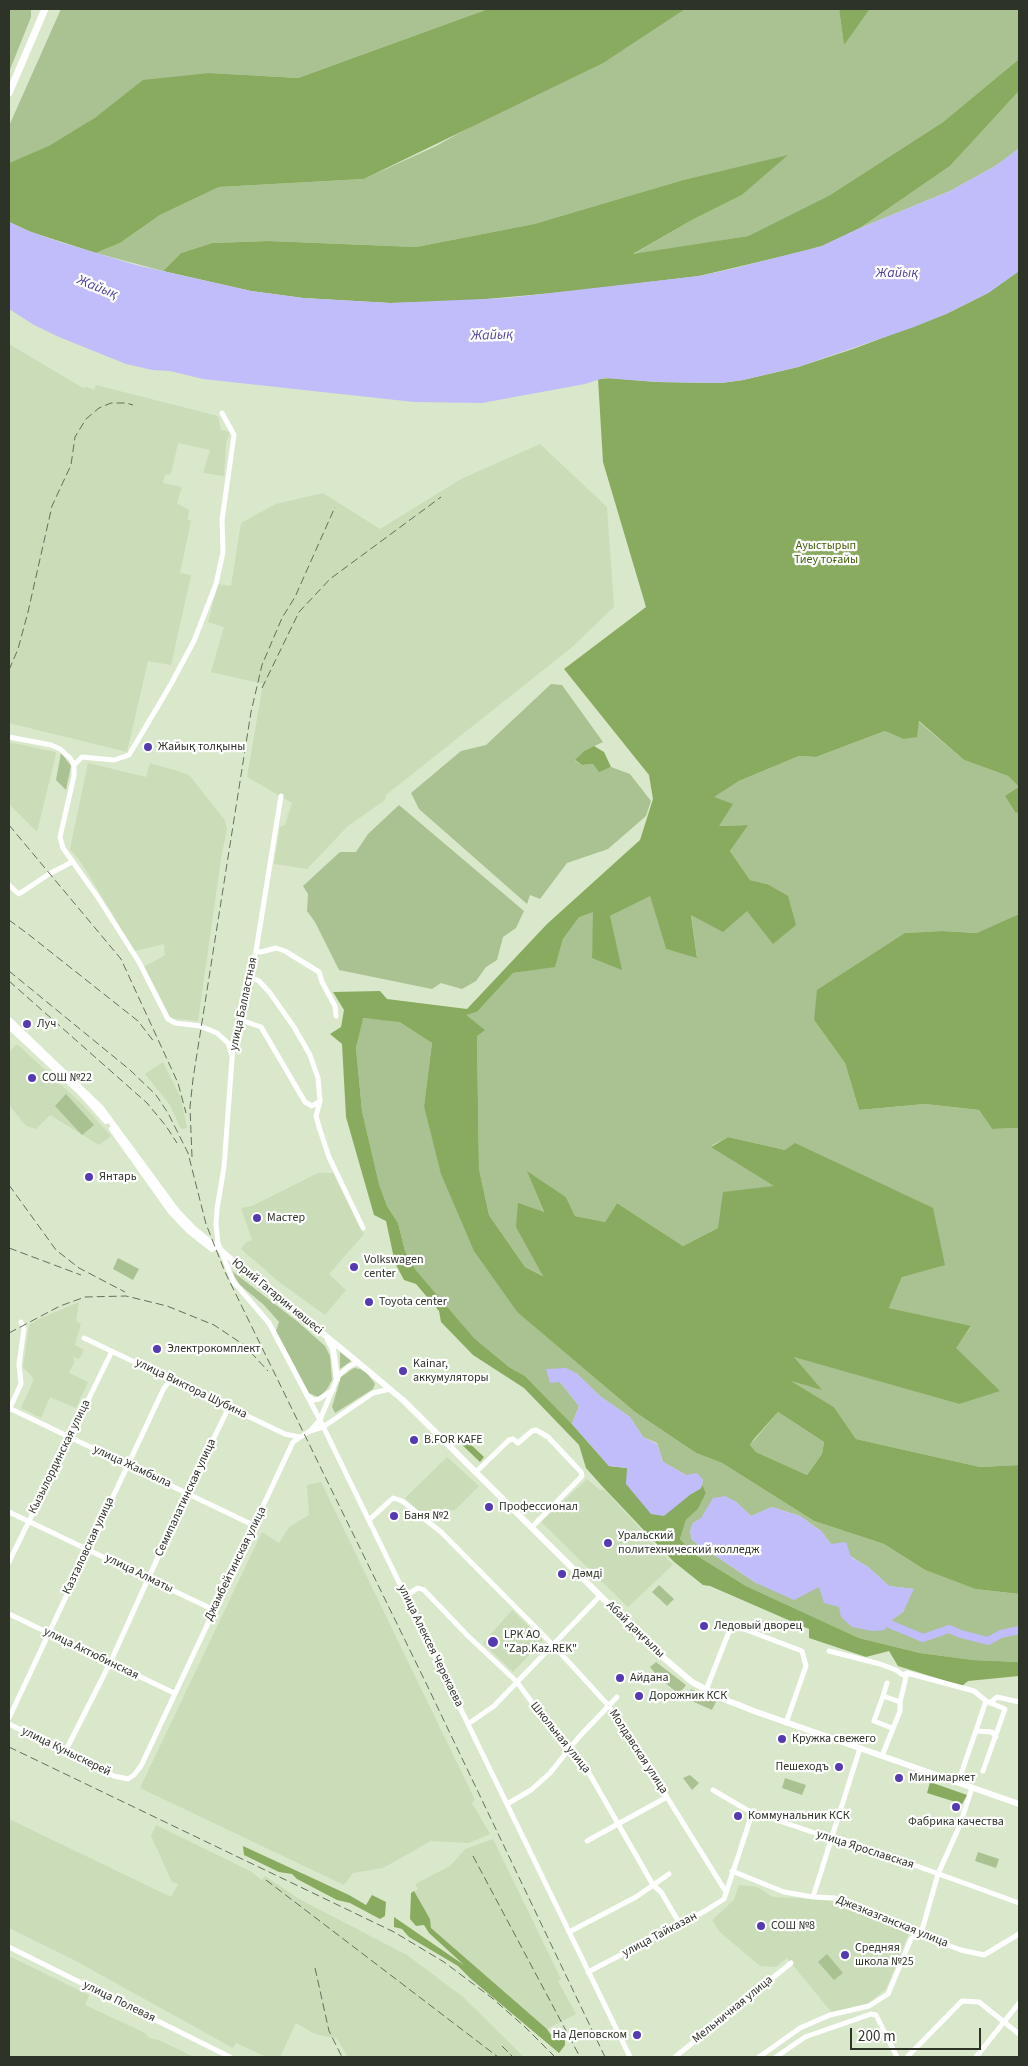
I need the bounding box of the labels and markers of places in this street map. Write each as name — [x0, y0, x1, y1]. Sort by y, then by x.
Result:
place label: Жайық толқыны — [158, 740, 245, 754]
marker: Жайық толқыны — [142, 741, 154, 753]
place label: Луч — [37, 1017, 56, 1031]
marker: Луч — [21, 1018, 33, 1030]
place label: СОШ №22 — [42, 1071, 92, 1085]
marker: СОШ №22 — [26, 1072, 38, 1084]
place label: Янтарь — [99, 1170, 137, 1184]
marker: Янтарь — [83, 1171, 95, 1183]
place label: Мастер — [267, 1211, 305, 1225]
marker: Мастер — [251, 1212, 263, 1224]
place label: Volkswagen center — [364, 1253, 423, 1281]
marker: Volkswagen center — [348, 1261, 360, 1273]
place label: Toyota center — [379, 1295, 447, 1309]
marker: Toyota center — [363, 1296, 375, 1308]
place label: Электрокомплект — [167, 1342, 261, 1356]
marker: Электрокомплект — [151, 1343, 163, 1355]
place label: Kainar, аккумуляторы — [413, 1357, 489, 1385]
marker: Kainar, аккумуляторы — [397, 1365, 409, 1377]
place label: B.FOR KAFE — [424, 1433, 483, 1447]
marker: B.FOR KAFE — [408, 1434, 420, 1446]
place label: Профессионал — [499, 1500, 578, 1514]
marker: Профессионал — [483, 1501, 495, 1513]
place label: Баня №2 — [404, 1509, 449, 1523]
marker: Баня №2 — [388, 1510, 400, 1522]
place label: Уральский политехнический колледж — [618, 1529, 760, 1557]
marker: Уральский политехнический колледж — [602, 1537, 614, 1549]
place label: Дəмді — [572, 1567, 603, 1581]
marker: Дəмді — [556, 1568, 568, 1580]
place label: Ледовый дворец — [714, 1619, 802, 1633]
marker: Ледовый дворец — [698, 1620, 710, 1632]
place label: LPK AO "Zap.Kaz.REK" — [504, 1628, 577, 1656]
marker: LPK AO "Zap.Kaz.REK" — [486, 1635, 500, 1649]
place label: Айдана — [630, 1671, 669, 1685]
marker: Айдана — [614, 1672, 626, 1684]
place label: Дорожник КСК — [649, 1689, 727, 1703]
marker: Дорожник КСК — [633, 1690, 645, 1702]
place label: Кружка свежего — [792, 1732, 876, 1746]
marker: Кружка свежего — [776, 1733, 788, 1745]
place label: Пешеходъ — [775, 1760, 829, 1774]
marker: Пешеходъ — [833, 1761, 845, 1773]
place label: Минимаркет — [909, 1771, 975, 1785]
marker: Минимаркет — [893, 1772, 905, 1784]
marker: Фабрика качества — [950, 1801, 962, 1813]
place label: Коммунальник КСК — [748, 1809, 850, 1823]
marker: Коммунальник КСК — [732, 1810, 744, 1822]
place label: Фабрика качества — [908, 1815, 1004, 1829]
place label: СОШ №8 — [771, 1919, 815, 1933]
marker: СОШ №8 — [755, 1920, 767, 1932]
place label: Средняя школа №25 — [855, 1941, 914, 1969]
marker: Средняя школа №25 — [839, 1949, 851, 1961]
place label: На Деповском — [552, 2028, 627, 2042]
marker: На Деповском — [631, 2029, 643, 2041]

